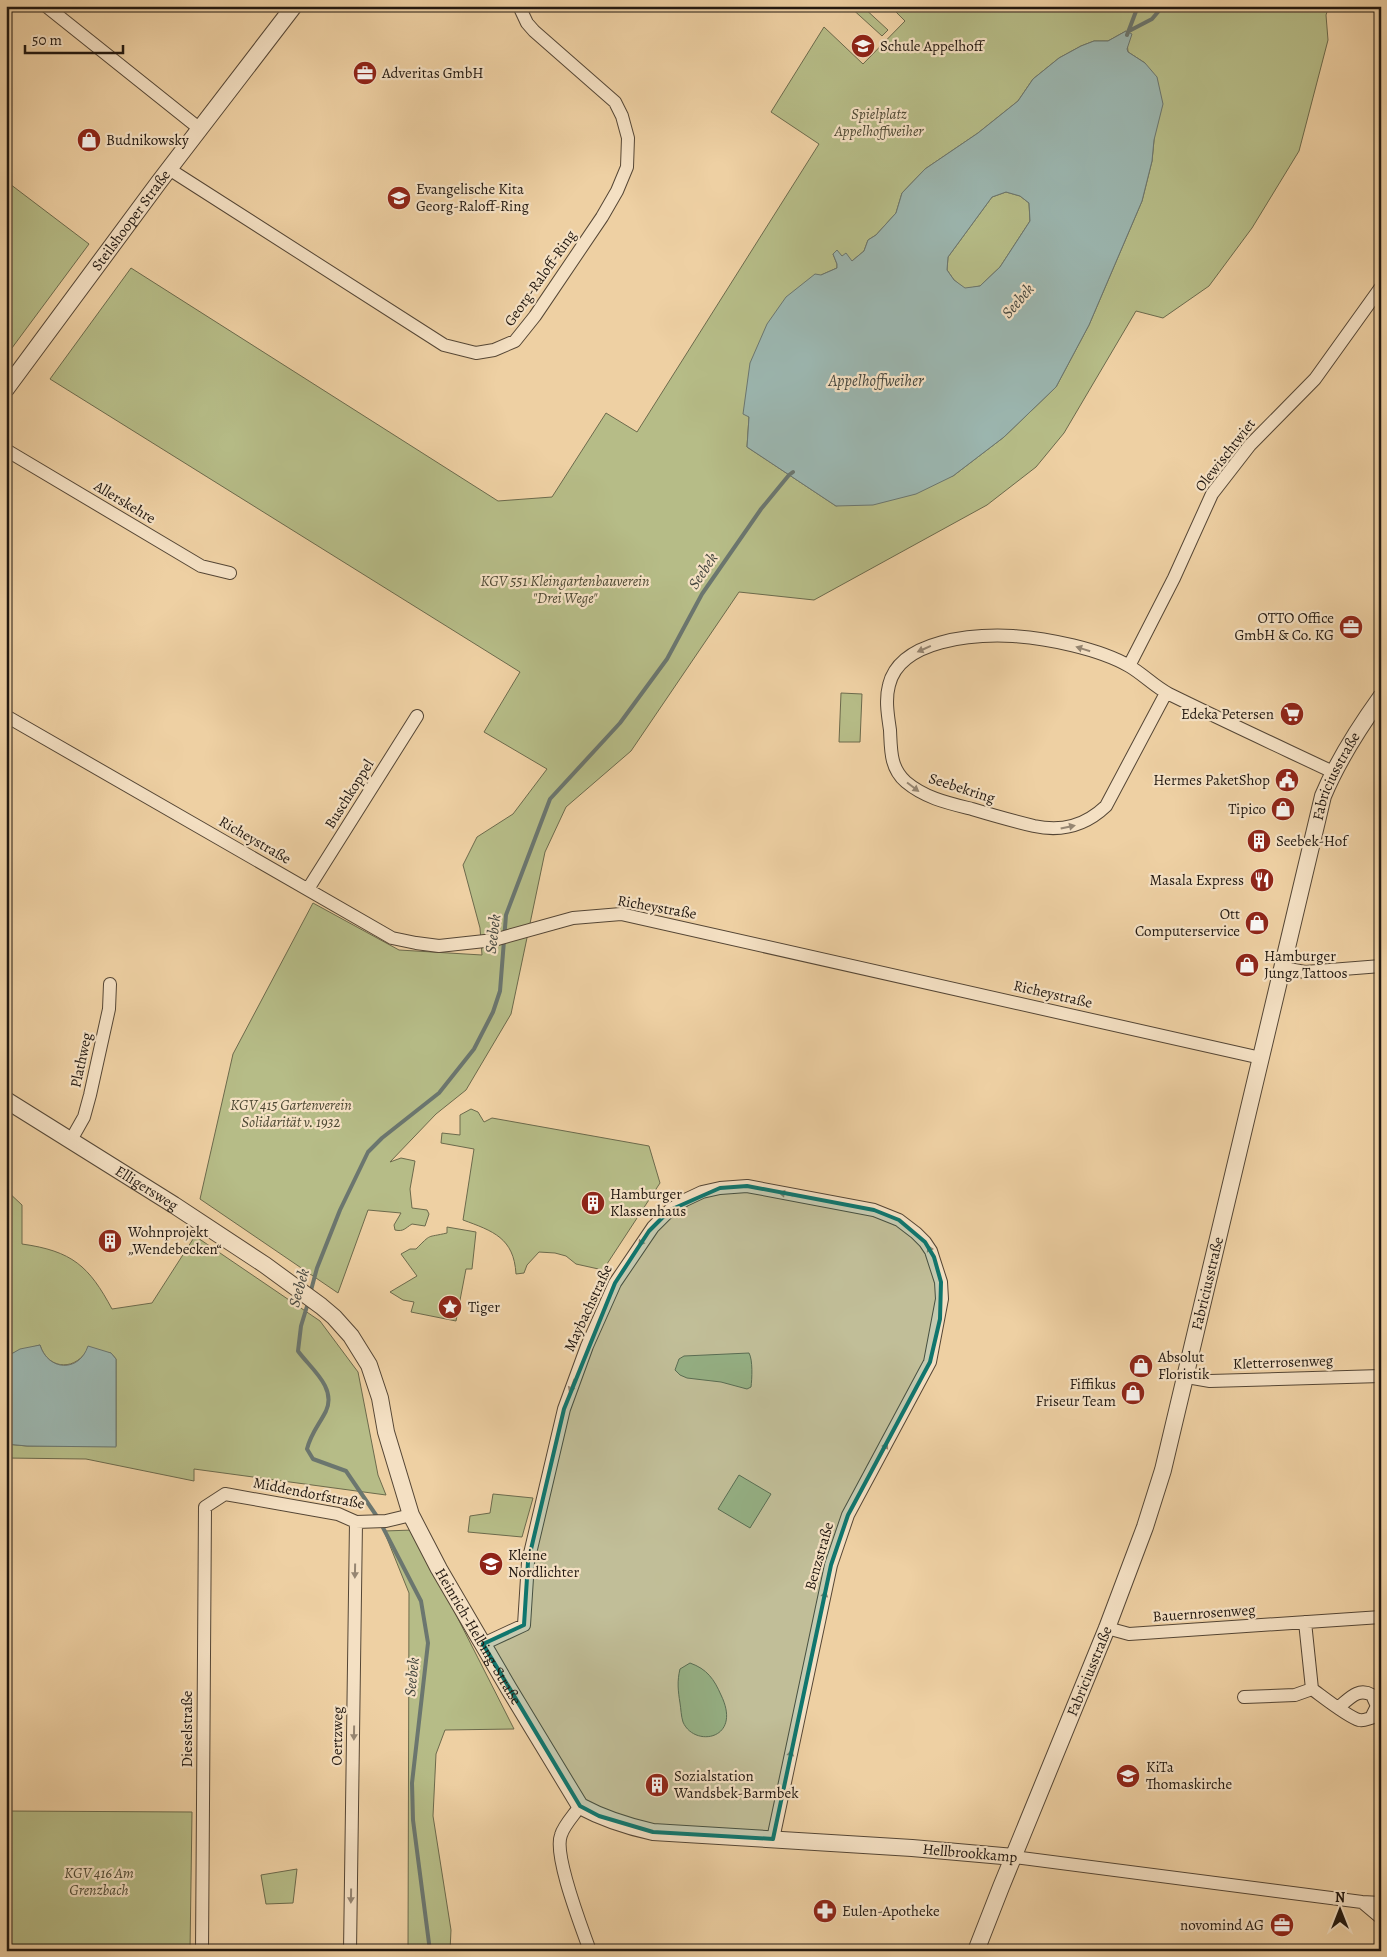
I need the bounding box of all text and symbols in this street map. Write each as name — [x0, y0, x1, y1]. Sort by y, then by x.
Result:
scale bar — [25, 22, 122, 54]
text: 50 m — [32, 30, 62, 50]
school or university icon: Schule Appelhoff — [850, 33, 876, 59]
place label: Schule Appelhoff — [880, 36, 985, 56]
office icon: Adveritas GmbH — [352, 60, 378, 86]
place label: Adveritas GmbH — [381, 63, 483, 83]
park label: Spielplatz Appelhoffweiher — [834, 104, 924, 141]
shop icon: Budnikowsky — [76, 127, 102, 153]
place label: Budnikowsky — [106, 130, 189, 150]
street label: Steilshooper Straße — [87, 165, 175, 275]
place label: Evangelische Kita Georg-Raloff-Ring — [416, 179, 530, 216]
school or university icon: Evangelische Kita Georg-Raloff-Ring — [386, 185, 412, 211]
street label: Georg-Raloff-Ring — [499, 226, 581, 330]
water label: Seebek — [997, 279, 1039, 323]
water label: Appelhoffweiher — [828, 370, 924, 392]
street label: Olewischtwiet — [1190, 414, 1260, 496]
street label: Allerskehre — [90, 475, 160, 528]
water label: Seebek — [683, 549, 723, 593]
park label: KGV 551 Kleingartenbauverein "Drei Wege" — [481, 571, 650, 608]
place label: OTTO Office GmbH & Co. KG — [1234, 608, 1334, 645]
office icon: OTTO Office GmbH & Co. KG — [1338, 614, 1364, 640]
one-way arrow — [1076, 644, 1091, 652]
one-way arrow — [917, 645, 931, 653]
supermarket icon: Edeka Petersen — [1279, 701, 1305, 727]
place label: Edeka Petersen — [1181, 704, 1274, 724]
street label: Fabriciusstraße — [1308, 728, 1365, 822]
street label: Buschkoppel — [320, 755, 378, 833]
public building icon: Hermes PaketShop — [1274, 767, 1300, 793]
street label: Seebekring — [926, 768, 998, 808]
place label: Hermes PaketShop — [1153, 770, 1270, 790]
one-way arrow — [906, 782, 920, 792]
shop icon: Tipico — [1270, 796, 1296, 822]
place label: Tipico — [1228, 799, 1266, 819]
street label: Richeystraße — [215, 811, 295, 869]
one-way arrow — [1060, 823, 1075, 831]
building icon: Seebek-Hof — [1246, 828, 1272, 854]
place label: Seebek-Hof — [1276, 831, 1349, 851]
restaurant icon: Masala Express — [1249, 867, 1275, 893]
place label: Masala Express — [1150, 870, 1244, 890]
street label: Richeystraße — [616, 890, 698, 924]
place label: Ott Computerservice — [1135, 904, 1240, 941]
shop icon: Ott Computerservice — [1244, 910, 1270, 936]
water label: Seebek — [480, 913, 506, 955]
place label: Hamburger Jungz Tattoos — [1264, 946, 1347, 983]
shop icon: Hamburger Jungz Tattoos — [1234, 952, 1260, 978]
street label: Richeystraße — [1012, 975, 1095, 1013]
street label: Plathweg — [65, 1030, 97, 1089]
park label: KGV 415 Gartenverein Solidarität v. 1932 — [230, 1095, 352, 1132]
street label: Elligersweg — [111, 1161, 183, 1216]
place label: Hamburger Klassenhaus — [610, 1184, 686, 1221]
one-way arrow — [777, 1189, 793, 1197]
building icon: Hamburger Klassenhaus — [580, 1190, 606, 1216]
place label: Wohnprojekt „Wendebecken“ — [127, 1222, 222, 1259]
building icon: Wohnprojekt „Wendebecken“ — [97, 1228, 123, 1254]
one-way arrow — [638, 1233, 648, 1247]
street label: Fabriciusstraße — [1187, 1234, 1228, 1332]
one-way arrow — [927, 1245, 935, 1259]
street label: Maybachstraße — [559, 1261, 617, 1355]
water label: Seebek — [283, 1266, 315, 1310]
place icon: Tiger — [437, 1294, 463, 1320]
place label: Tiger — [468, 1297, 500, 1317]
place label: Absolut Floristik — [1157, 1347, 1210, 1384]
street label: Kletterrosenweg — [1233, 1350, 1334, 1374]
shop icon: Absolut Floristik — [1128, 1353, 1154, 1379]
place label: Fiffikus Friseur Team — [1036, 1374, 1117, 1411]
one-way arrow — [568, 1379, 576, 1394]
shop icon: Fiffikus Friseur Team — [1120, 1380, 1146, 1406]
one-way arrow — [880, 1441, 888, 1456]
street label: Middendorfstraße — [252, 1472, 367, 1514]
street label: Benzstraße — [800, 1519, 838, 1592]
place label: Kleine Nordlichter — [508, 1545, 580, 1582]
school or university icon: Kleine Nordlichter — [478, 1551, 504, 1577]
one-way arrow — [351, 1563, 359, 1579]
street label: Heinrich-Helbing-Straße — [430, 1564, 526, 1709]
one-way arrow — [820, 1590, 828, 1606]
street label: Bauernrosenweg — [1152, 1599, 1257, 1627]
street label: Fabriciusstraße — [1062, 1623, 1117, 1719]
water label: Seebek — [399, 1656, 425, 1698]
street label: Dieselstraße — [177, 1690, 197, 1768]
street label: Oertzweg — [326, 1706, 348, 1766]
one-way arrow — [350, 1725, 358, 1741]
one-way arrow — [786, 1750, 794, 1765]
place label: KiTa Thomaskirche — [1146, 1757, 1232, 1794]
school or university icon: KiTa Thomaskirche — [1115, 1763, 1141, 1789]
place label: Sozialstation Wandsbek-Barmbek — [673, 1766, 799, 1803]
building icon: Sozialstation Wandsbek-Barmbek — [644, 1772, 670, 1798]
street label: Hellbrookkamp — [922, 1839, 1018, 1867]
park label: KGV 416 Am Grenzbach — [64, 1863, 134, 1900]
north arrow — [1314, 1884, 1364, 1934]
one-way arrow — [347, 1888, 355, 1904]
text: N — [1335, 1888, 1345, 1907]
pharmacy icon: Eulen-Apotheke — [812, 1898, 838, 1924]
place label: Eulen-Apotheke — [842, 1901, 940, 1921]
office icon: novomind AG — [1269, 1912, 1295, 1938]
place label: novomind AG — [1180, 1915, 1264, 1935]

